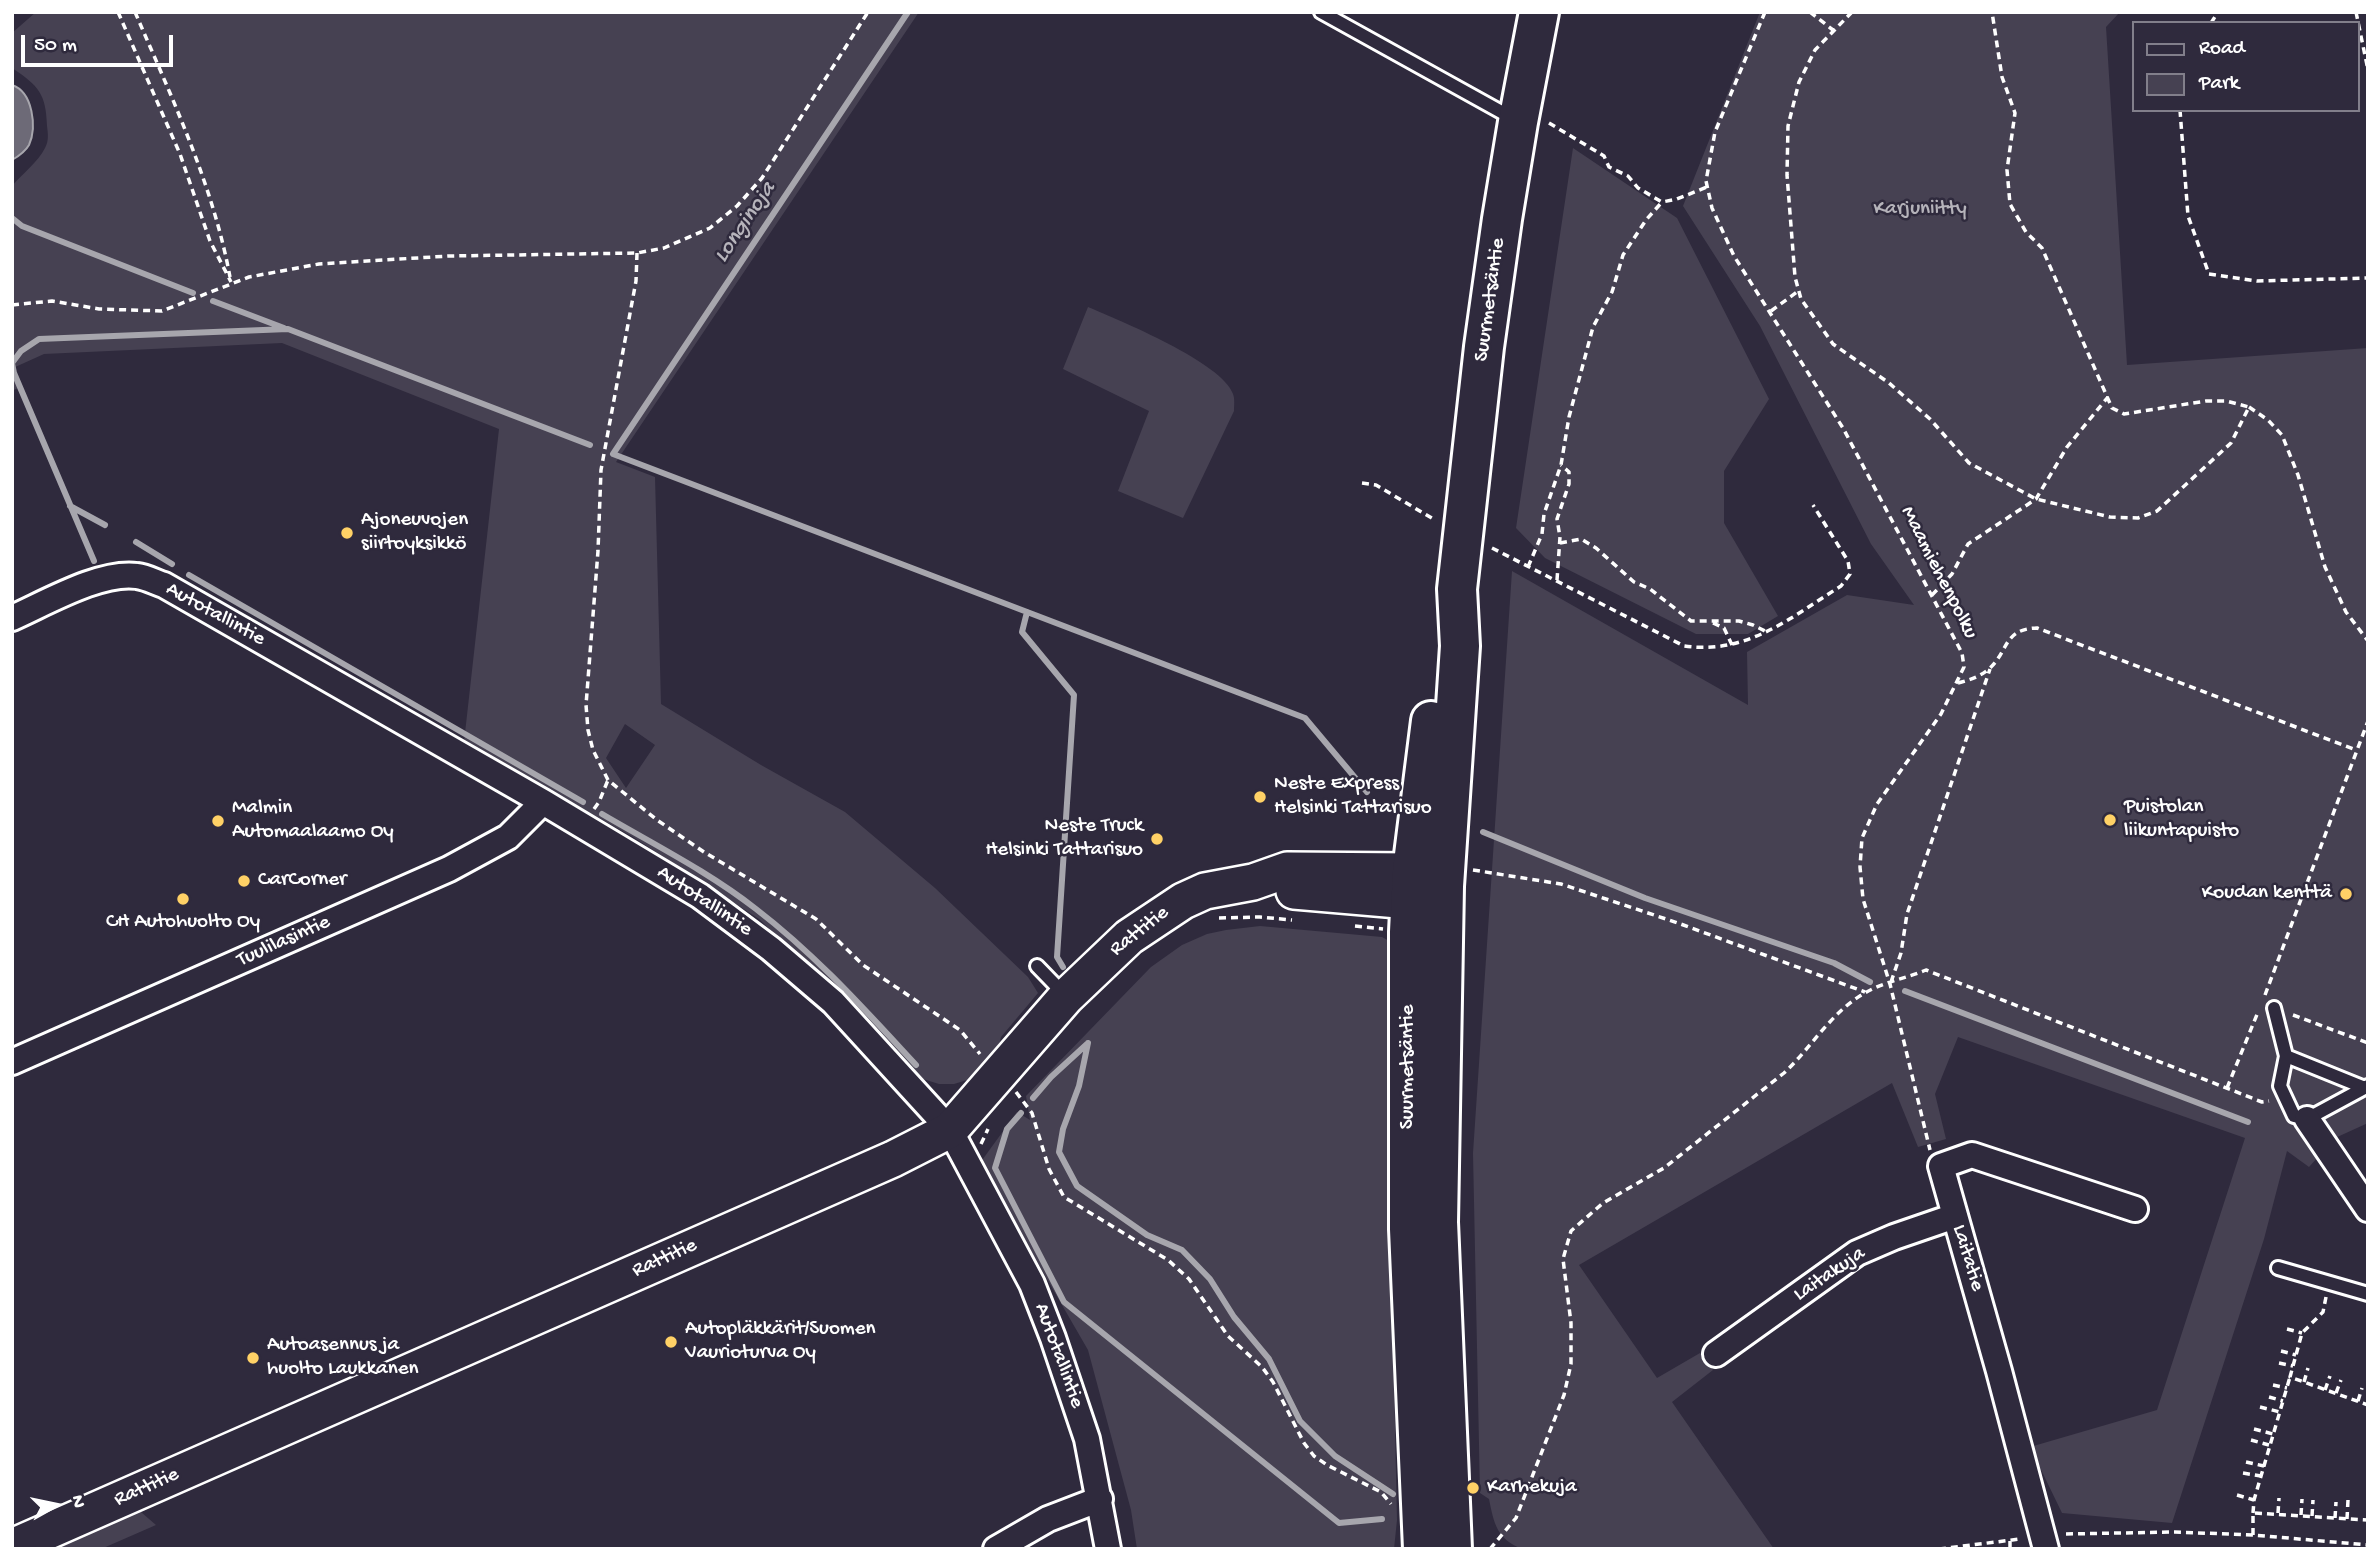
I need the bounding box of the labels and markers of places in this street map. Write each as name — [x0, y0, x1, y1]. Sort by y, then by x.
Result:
place label: Ajoneuvojen siirtoyksikkö — [361, 508, 468, 558]
marker: Ajoneuvojen siirtoyksikkö — [339, 525, 355, 541]
place label: Neste Express Helsinki Tattarisuo — [1274, 772, 1432, 822]
marker: Neste Express Helsinki Tattarisuo — [1252, 789, 1268, 805]
place label: Puistolan liikuntapuisto — [2124, 795, 2239, 845]
place label: Malmin Automaalaamo Oy — [232, 796, 394, 846]
marker: Puistolan liikuntapuisto — [2102, 812, 2118, 828]
marker: Malmin Automaalaamo Oy — [210, 813, 226, 829]
place label: Neste Truck Helsinki Tattarisuo — [985, 814, 1143, 864]
marker: Neste Truck Helsinki Tattarisuo — [1149, 831, 1165, 847]
place label: CarCorner — [258, 868, 346, 894]
marker: CarCorner — [236, 873, 252, 889]
place label: Koudan kenttä — [2202, 881, 2332, 907]
marker: Koudan kenttä — [2338, 886, 2354, 902]
marker: CH Autohuolto Oy — [175, 891, 191, 907]
place label: CH Autohuolto Oy — [106, 910, 260, 936]
place label: Autopläkkärit/Suomen Vaurioturva Oy — [685, 1317, 876, 1367]
place label: Autoasennus ja huolto Laukkanen — [267, 1333, 418, 1383]
marker: Autopläkkärit/Suomen Vaurioturva Oy — [663, 1334, 679, 1350]
marker: Autoasennus ja huolto Laukkanen — [245, 1350, 261, 1366]
place label: Karhekuja — [1487, 1475, 1577, 1501]
marker: Karhekuja — [1465, 1480, 1481, 1496]

